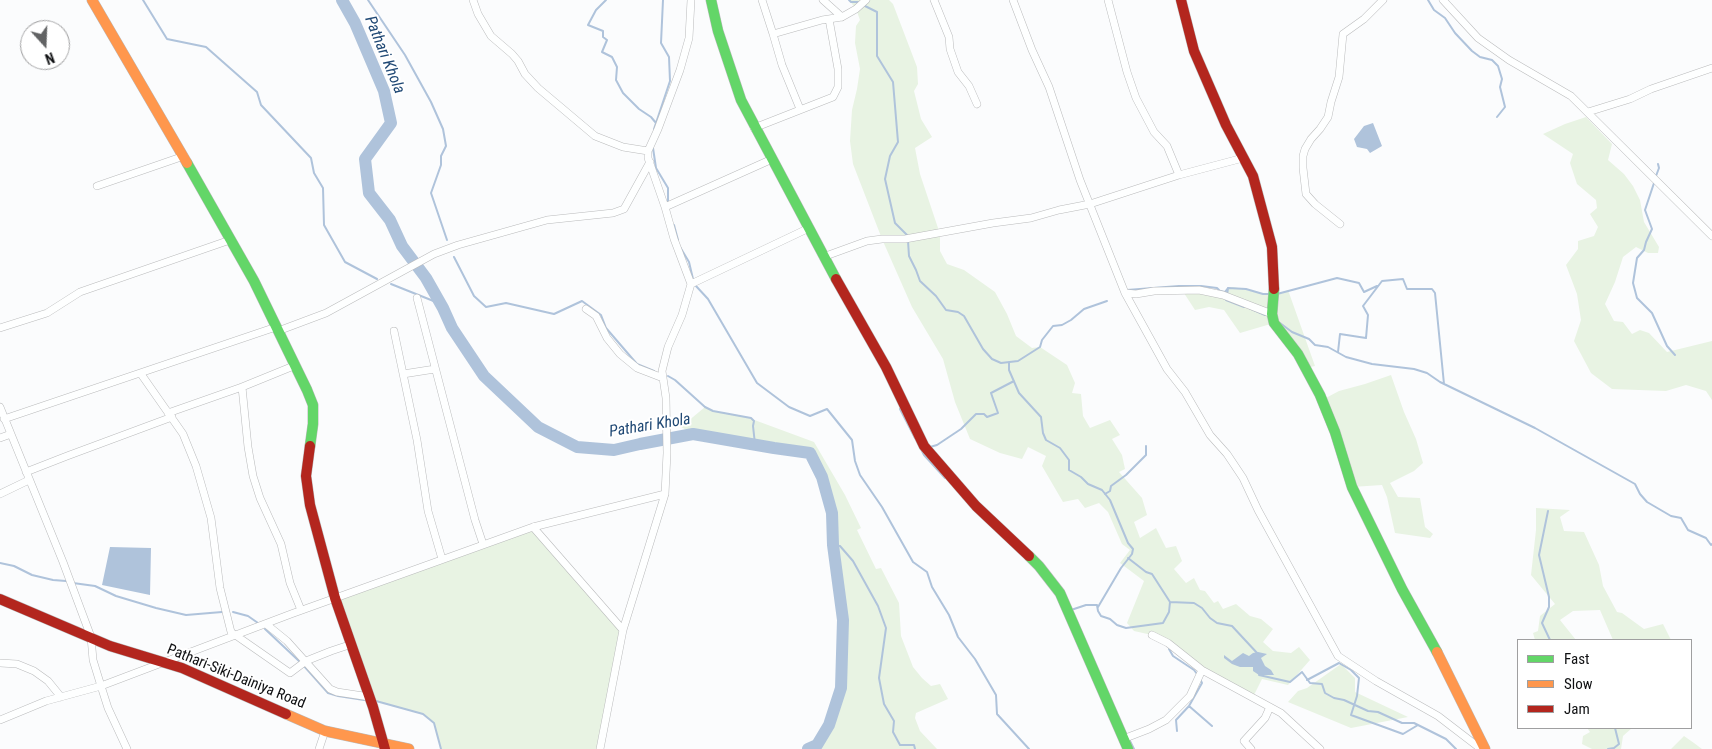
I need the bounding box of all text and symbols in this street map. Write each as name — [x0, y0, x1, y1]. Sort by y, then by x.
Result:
water label: Pathari Khola — [360, 13, 408, 97]
north arrow — [20, 20, 70, 70]
text: N — [43, 49, 57, 67]
water label: Pathari Khola — [608, 410, 692, 442]
legend — [1517, 639, 1692, 729]
street label: Pathari-Siki-Dainiya Road — [164, 641, 308, 713]
text: Fast — [1564, 650, 1589, 668]
text: Slow — [1564, 675, 1593, 693]
text: Jam — [1564, 700, 1590, 718]

